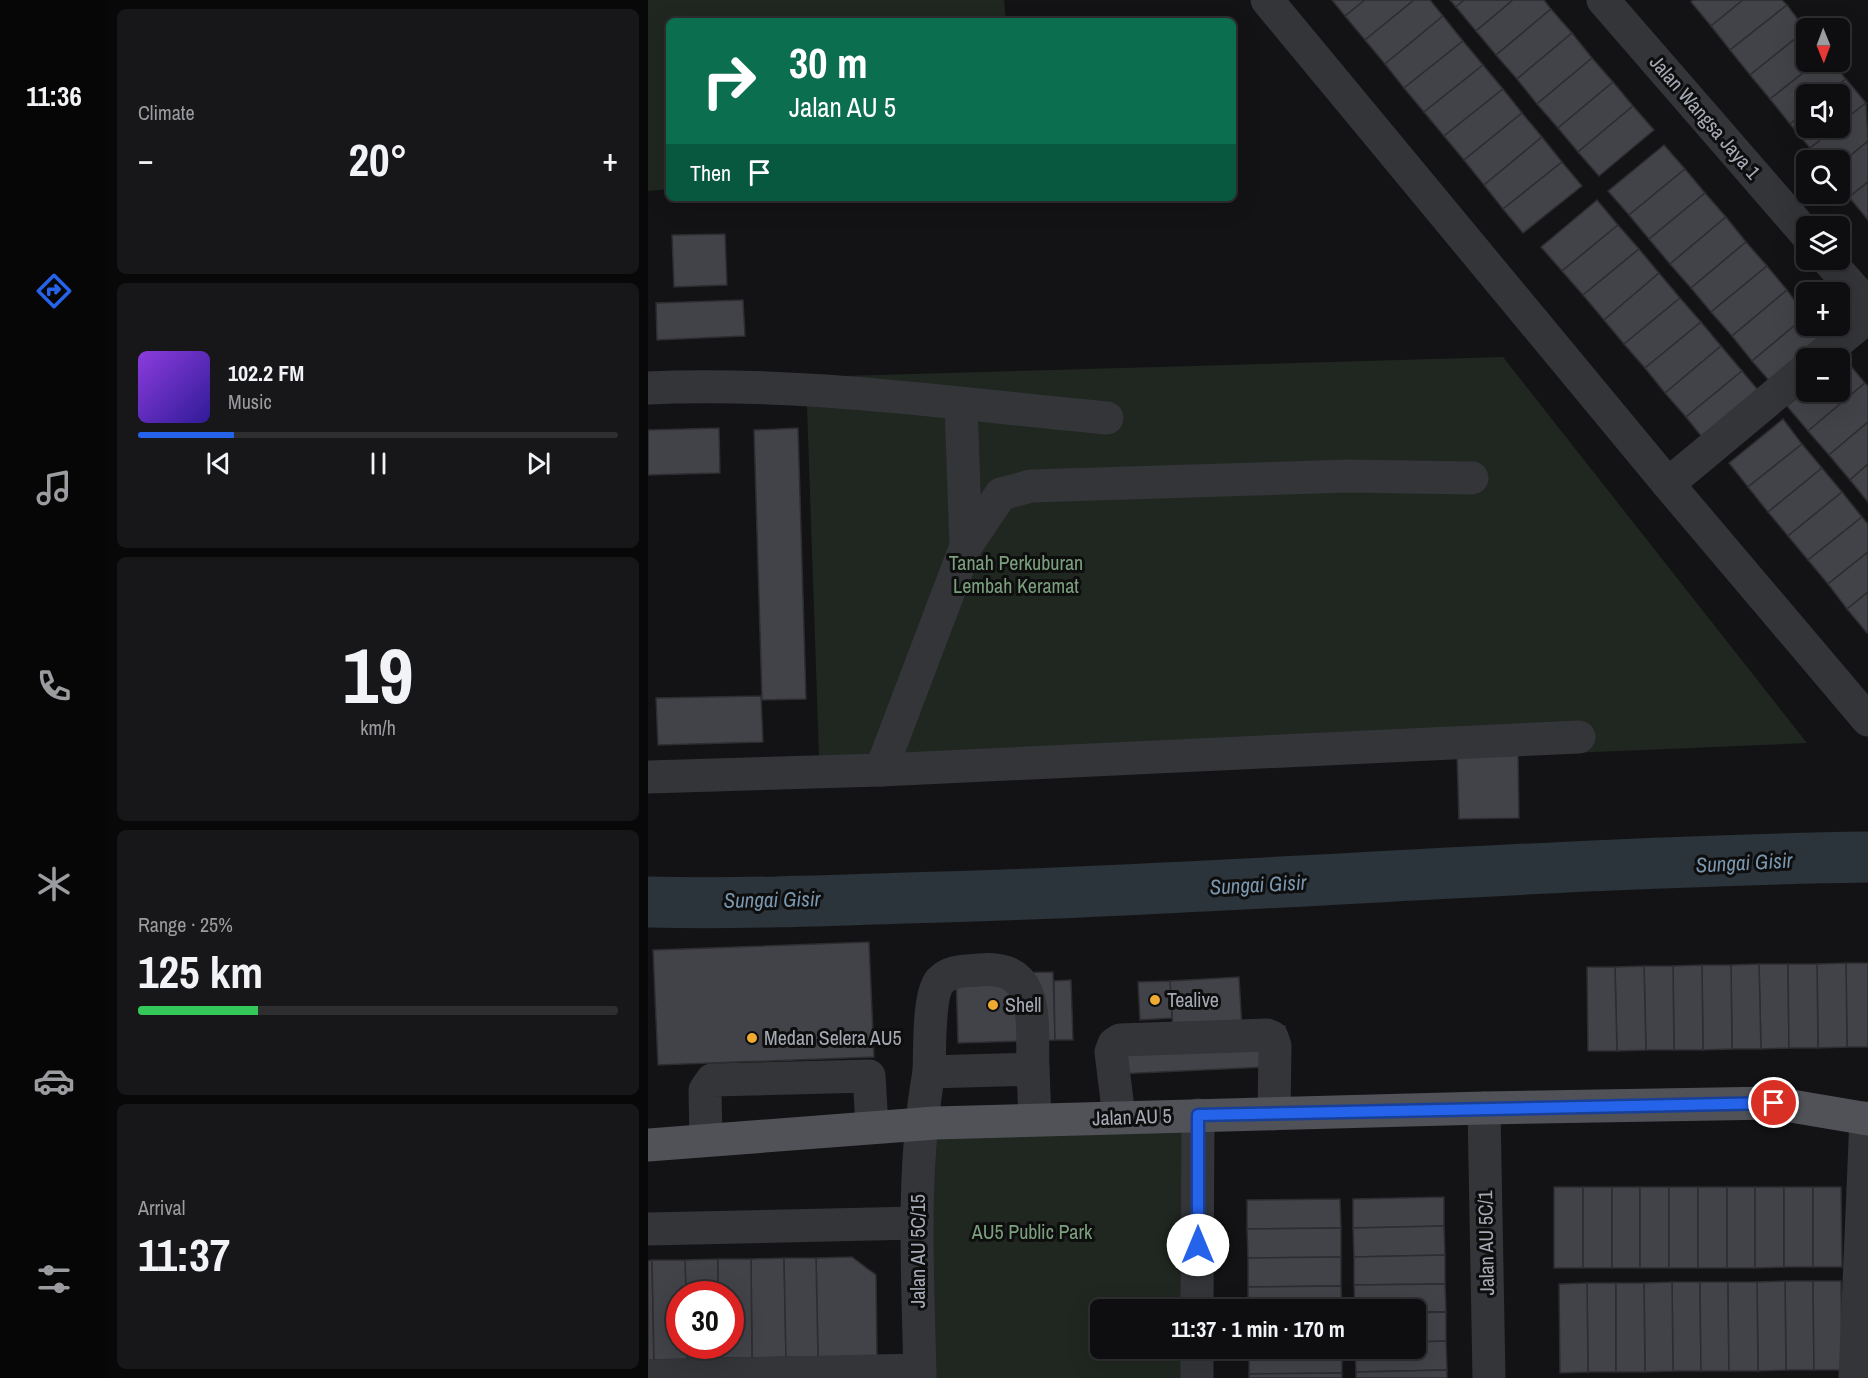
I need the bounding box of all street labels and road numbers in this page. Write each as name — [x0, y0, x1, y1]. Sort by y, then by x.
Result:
street label: Jalan Wangsa Jaya 1 — [1644, 49, 1767, 184]
street label: Jalan AU 5 — [1092, 1102, 1172, 1131]
street label: Jalan AU 5C/1 — [1471, 1190, 1500, 1296]
street label: Jalan AU 5C/15 — [904, 1194, 931, 1308]

